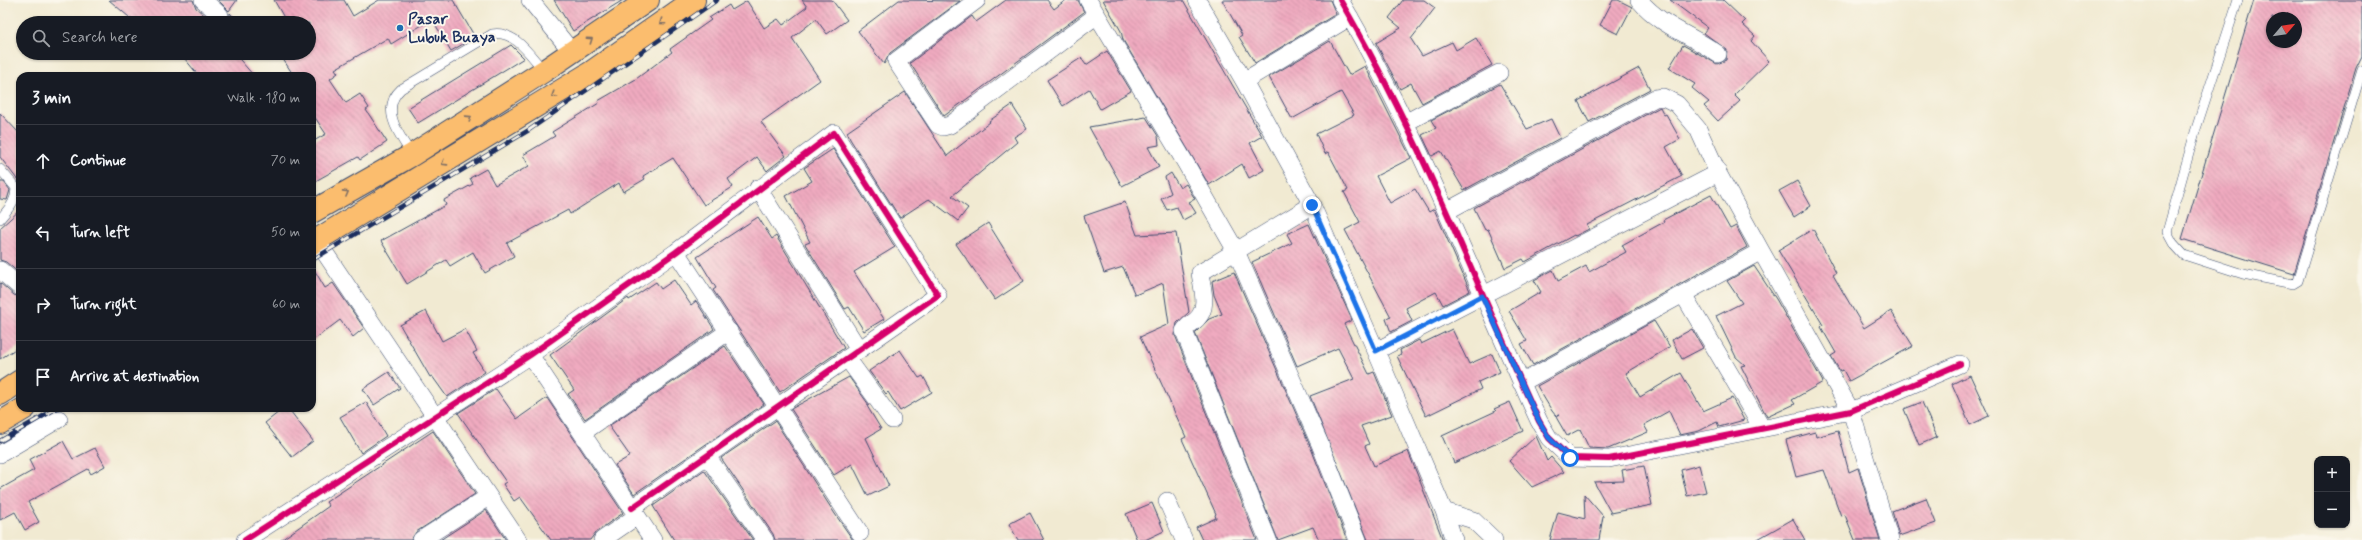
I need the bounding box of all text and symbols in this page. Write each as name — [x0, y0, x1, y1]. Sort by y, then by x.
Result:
place label: Pasar Lubuk Buaya — [408, 9, 496, 48]
north arrow — [2266, 12, 2302, 48]
search box — [16, 16, 316, 60]
one-way arrow — [660, 17, 667, 24]
marker: Pasar Lubuk Buaya — [395, 23, 405, 33]
icon: search — [30, 27, 52, 49]
text: Search here — [62, 28, 138, 48]
one-way arrow — [586, 37, 593, 45]
text: 3 min — [32, 87, 71, 109]
text: Walk · 180 m — [227, 90, 300, 107]
one-way arrow — [551, 90, 558, 97]
one-way arrow — [465, 116, 472, 123]
icon: ahead — [32, 150, 54, 172]
text: Continue — [70, 151, 126, 171]
text: 70 m — [271, 152, 300, 169]
one-way arrow — [441, 158, 448, 165]
one-way arrow — [342, 190, 349, 197]
route end — [1303, 196, 1321, 214]
icon: left — [32, 222, 54, 244]
text: Turn left — [70, 223, 130, 243]
text: 50 m — [271, 224, 300, 241]
icon: right — [32, 294, 54, 316]
text: Turn right — [70, 295, 137, 315]
text: 60 m — [272, 296, 300, 313]
icon: arrive — [32, 366, 54, 388]
text: Arrive at destination — [70, 367, 199, 387]
route start — [1561, 449, 1579, 467]
map controls — [2314, 456, 2350, 528]
button: + — [2314, 456, 2350, 492]
button: − — [2314, 492, 2350, 528]

